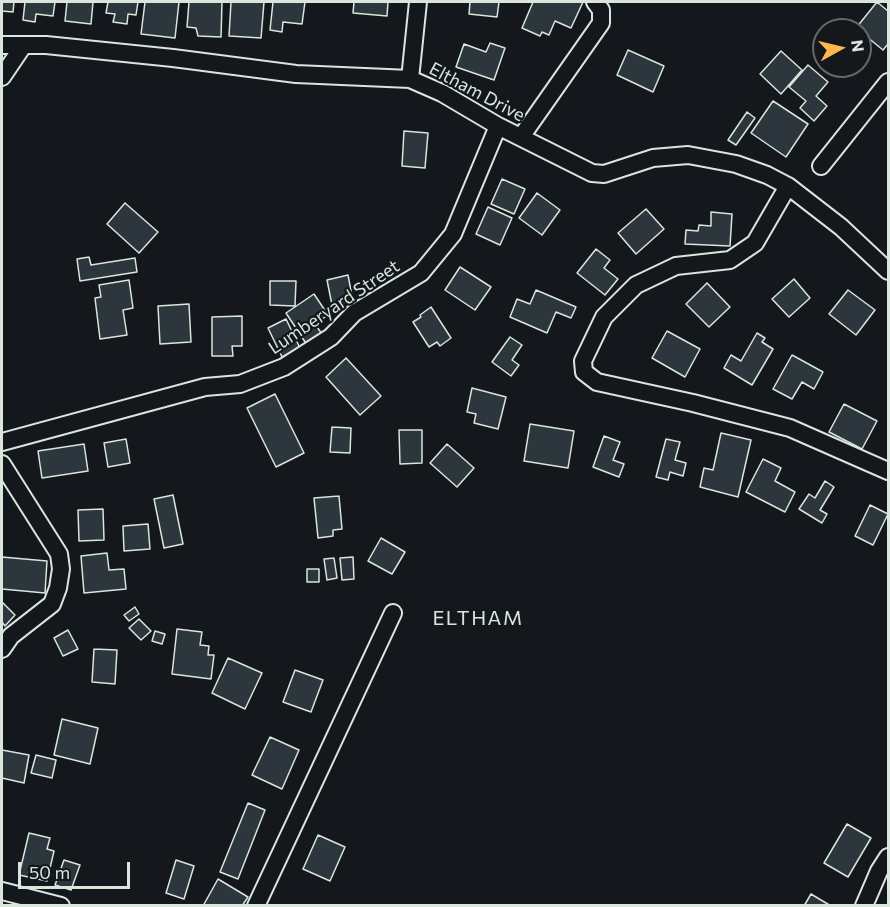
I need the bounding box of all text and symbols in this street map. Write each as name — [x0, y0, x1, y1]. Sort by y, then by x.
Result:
north arrow — [812, 18, 872, 78]
text: N — [848, 38, 869, 53]
street label: Eltham Drive — [426, 58, 528, 126]
street label: Lumberyard Street — [264, 255, 404, 359]
district label: ELTHAM — [432, 606, 524, 630]
scale bar — [21, 850, 134, 888]
text: 50 m — [29, 861, 70, 883]

